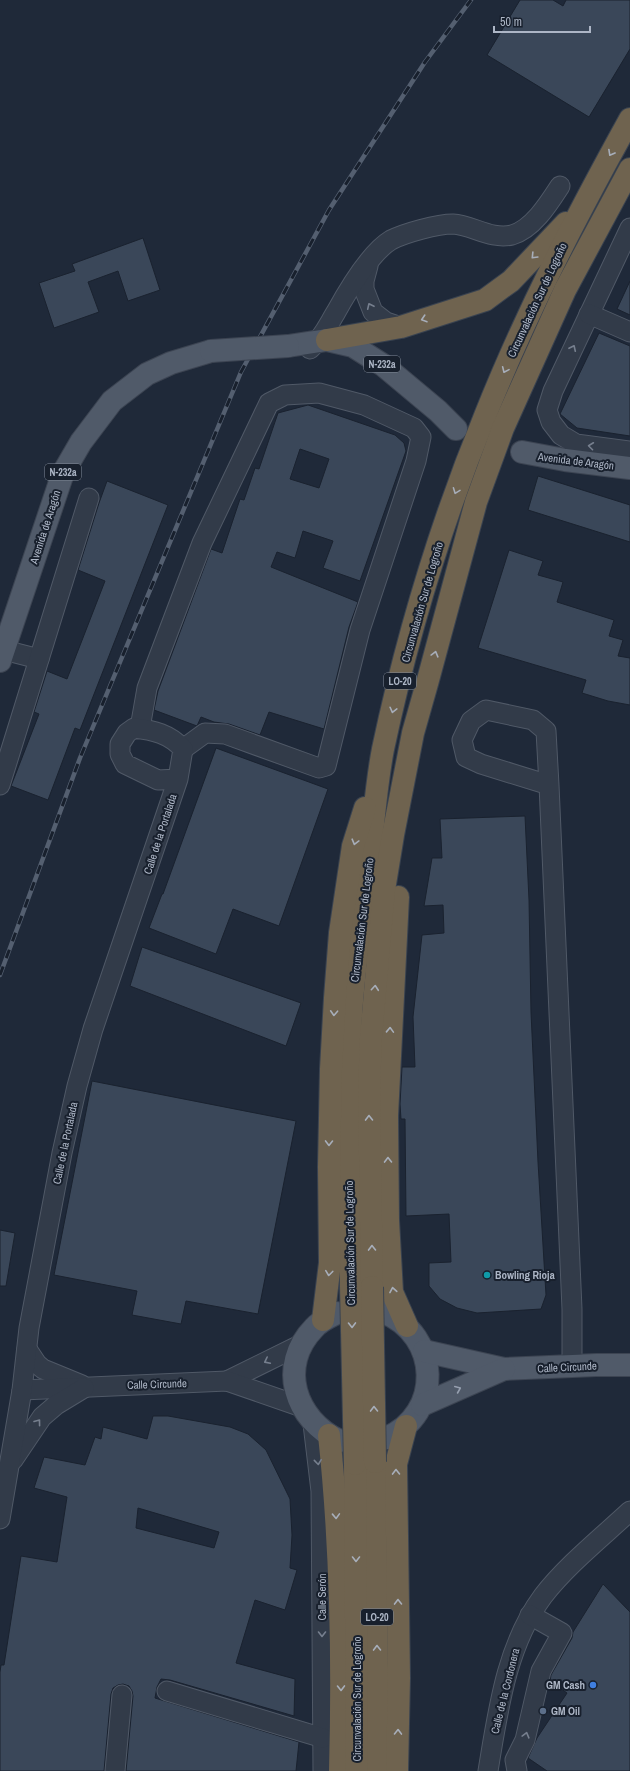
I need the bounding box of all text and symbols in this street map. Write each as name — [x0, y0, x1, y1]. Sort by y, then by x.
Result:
scale bar — [494, 8, 590, 34]
text: 50 m — [500, 14, 522, 30]
one-way arrow — [608, 149, 616, 156]
street label: Circunvalación Sur de Logroño — [504, 240, 570, 360]
one-way arrow — [531, 251, 539, 259]
one-way arrow — [367, 303, 375, 310]
one-way arrow — [421, 314, 428, 323]
one-way arrow — [568, 344, 576, 352]
road number: N-232a — [364, 356, 400, 372]
one-way arrow — [501, 367, 509, 374]
one-way arrow — [588, 442, 594, 451]
street label: Avenida de Aragón — [536, 449, 615, 473]
road number: N-232a — [45, 464, 81, 480]
one-way arrow — [453, 487, 461, 494]
street label: Avenida de Aragón — [26, 488, 63, 567]
street label: Circunvalación Sur de Logroño — [398, 540, 446, 664]
one-way arrow — [431, 651, 439, 657]
road number: LO-20 — [384, 673, 416, 689]
one-way arrow — [389, 706, 398, 713]
street label: Calle de la Portalada — [140, 792, 180, 876]
one-way arrow — [351, 839, 360, 846]
street label: Circunvalación Sur de Logroño — [347, 857, 377, 983]
one-way arrow — [371, 985, 380, 991]
one-way arrow — [329, 1010, 338, 1016]
one-way arrow — [386, 1027, 395, 1033]
street label: Calle de la Portalada — [49, 1101, 81, 1185]
one-way arrow — [365, 1115, 373, 1121]
one-way arrow — [325, 1140, 333, 1146]
one-way arrow — [383, 1157, 392, 1163]
street label: Circunvalación Sur de Logroño — [342, 1180, 358, 1306]
one-way arrow — [367, 1245, 376, 1251]
place label: Bowling Rioja — [495, 1268, 555, 1282]
one-way arrow — [325, 1270, 334, 1276]
marker: Bowling Rioja — [482, 1270, 492, 1280]
one-way arrow — [389, 1287, 397, 1293]
one-way arrow — [347, 1322, 356, 1328]
one-way arrow — [264, 1356, 271, 1364]
street label: Calle Circunde — [537, 1358, 597, 1376]
street label: Calle Circunde — [127, 1376, 187, 1392]
one-way arrow — [454, 1386, 461, 1394]
one-way arrow — [370, 1406, 378, 1412]
one-way arrow — [33, 1420, 40, 1427]
one-way arrow — [313, 1459, 322, 1466]
one-way arrow — [392, 1469, 400, 1475]
one-way arrow — [332, 1513, 340, 1519]
one-way arrow — [352, 1556, 360, 1562]
street label: Calle Serón — [315, 1573, 329, 1621]
one-way arrow — [394, 1599, 402, 1605]
road number: LO-20 — [361, 1609, 393, 1625]
one-way arrow — [318, 1631, 326, 1637]
street label: Circunvalación Sur de Logroño — [350, 1637, 364, 1761]
one-way arrow — [373, 1645, 381, 1651]
street label: Calle de la Cordonera — [488, 1647, 522, 1735]
place label: GM Cash — [546, 1678, 585, 1692]
marker: GM Cash — [588, 1680, 598, 1690]
one-way arrow — [337, 1685, 345, 1691]
place label: GM Oil — [551, 1704, 580, 1718]
marker: GM Oil — [538, 1706, 548, 1716]
one-way arrow — [394, 1729, 402, 1735]
one-way arrow — [521, 1731, 530, 1738]

